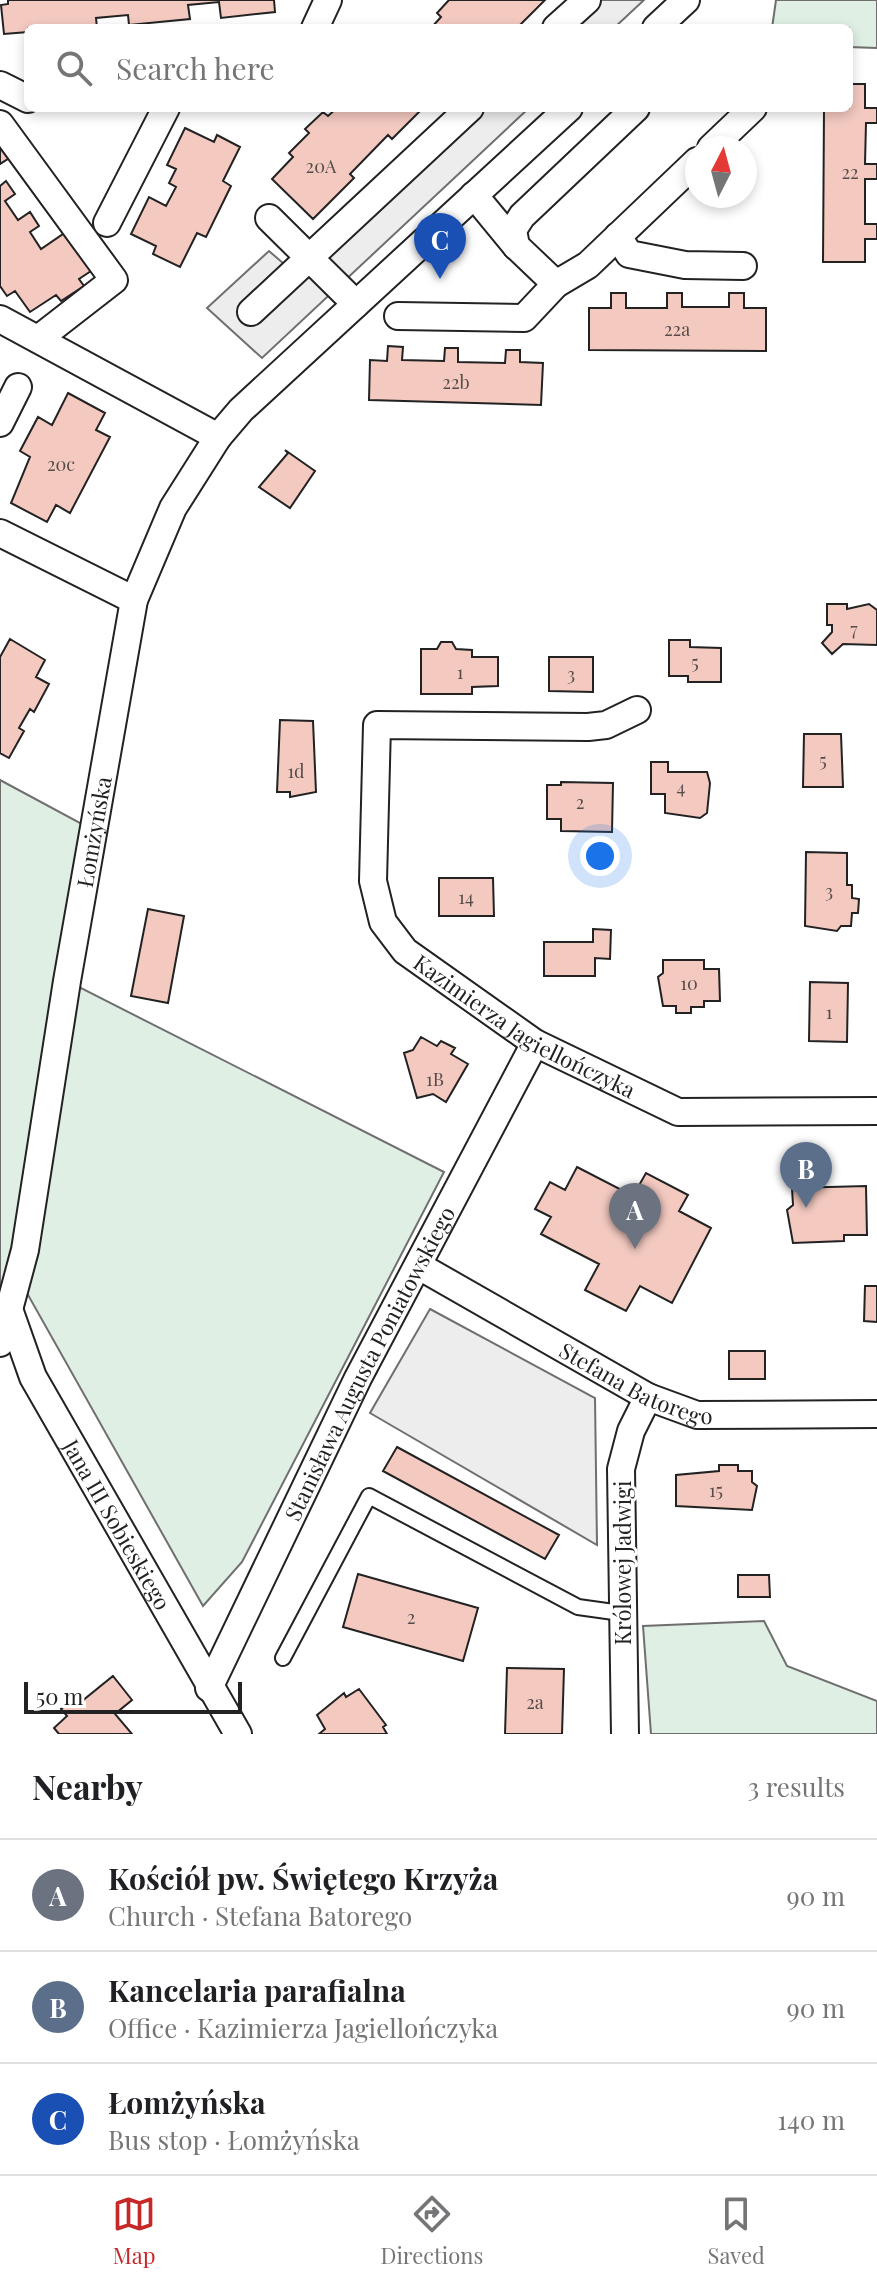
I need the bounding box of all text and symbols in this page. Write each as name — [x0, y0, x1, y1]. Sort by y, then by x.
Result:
search box — [24, 24, 853, 112]
icon: search — [52, 46, 96, 90]
text: Search here — [116, 48, 275, 88]
north arrow — [685, 136, 757, 208]
house number: 20A — [306, 154, 337, 178]
house number: 22 — [841, 160, 859, 184]
pin: C — [414, 213, 466, 279]
house number: 22a — [664, 317, 690, 341]
house number: 22b — [442, 370, 470, 394]
house number: 20c — [47, 452, 75, 476]
house number: 7 — [850, 617, 858, 641]
house number: 5 — [691, 650, 699, 674]
house number: 1 — [457, 660, 464, 684]
house number: 3 — [567, 662, 575, 686]
house number: 5 — [819, 748, 827, 772]
house number: 1d — [287, 759, 305, 783]
street label: Łomżyńska — [69, 774, 118, 890]
house number: 4 — [677, 775, 686, 799]
house number: 2 — [576, 790, 584, 814]
your location — [580, 836, 620, 876]
house number: 3 — [825, 879, 833, 903]
house number: 14 — [458, 885, 474, 909]
street label: Kazimierza Jagiellończyka — [408, 947, 641, 1104]
house number: 10 — [680, 971, 698, 995]
house number: 1 — [826, 1000, 833, 1024]
house number: 1B — [426, 1067, 444, 1091]
pin: B — [780, 1142, 832, 1208]
pin: A — [609, 1183, 661, 1249]
street label: Stanisława Augusta Poniatowskiego — [277, 1201, 461, 1525]
street label: Stefana Batorego — [554, 1335, 713, 1430]
street label: Jana III Sobieskiego — [56, 1433, 178, 1615]
house number: 15 — [709, 1478, 723, 1502]
street label: Królowej Jadwigi — [607, 1481, 637, 1645]
house number: 2 — [407, 1605, 415, 1629]
scale bar — [24, 1678, 242, 1714]
text: 50 m — [36, 1681, 83, 1711]
house number: 2a — [526, 1690, 544, 1714]
text: Nearby — [32, 1763, 143, 1809]
text: 3 results — [748, 1769, 845, 1804]
text: Kościół pw. Świętego Krzyża — [108, 1858, 498, 1898]
text: A — [49, 1878, 67, 1913]
text: 90 m — [787, 1878, 845, 1913]
text: Church · Stefana Batorego — [108, 1898, 412, 1933]
text: Kancelaria parafialna — [108, 1970, 406, 2010]
text: B — [49, 1990, 67, 2025]
text: 90 m — [787, 1990, 845, 2025]
text: Office · Kazimierza Jagiellończyka — [108, 2010, 498, 2045]
text: Łomżyńska — [108, 2082, 265, 2122]
text: C — [49, 2102, 67, 2137]
text: 140 m — [777, 2102, 845, 2137]
text: Bus stop · Łomżyńska — [108, 2122, 360, 2157]
tab: Map — [112, 2192, 156, 2270]
tab: Directions — [380, 2192, 483, 2270]
tab: Saved — [708, 2192, 765, 2270]

